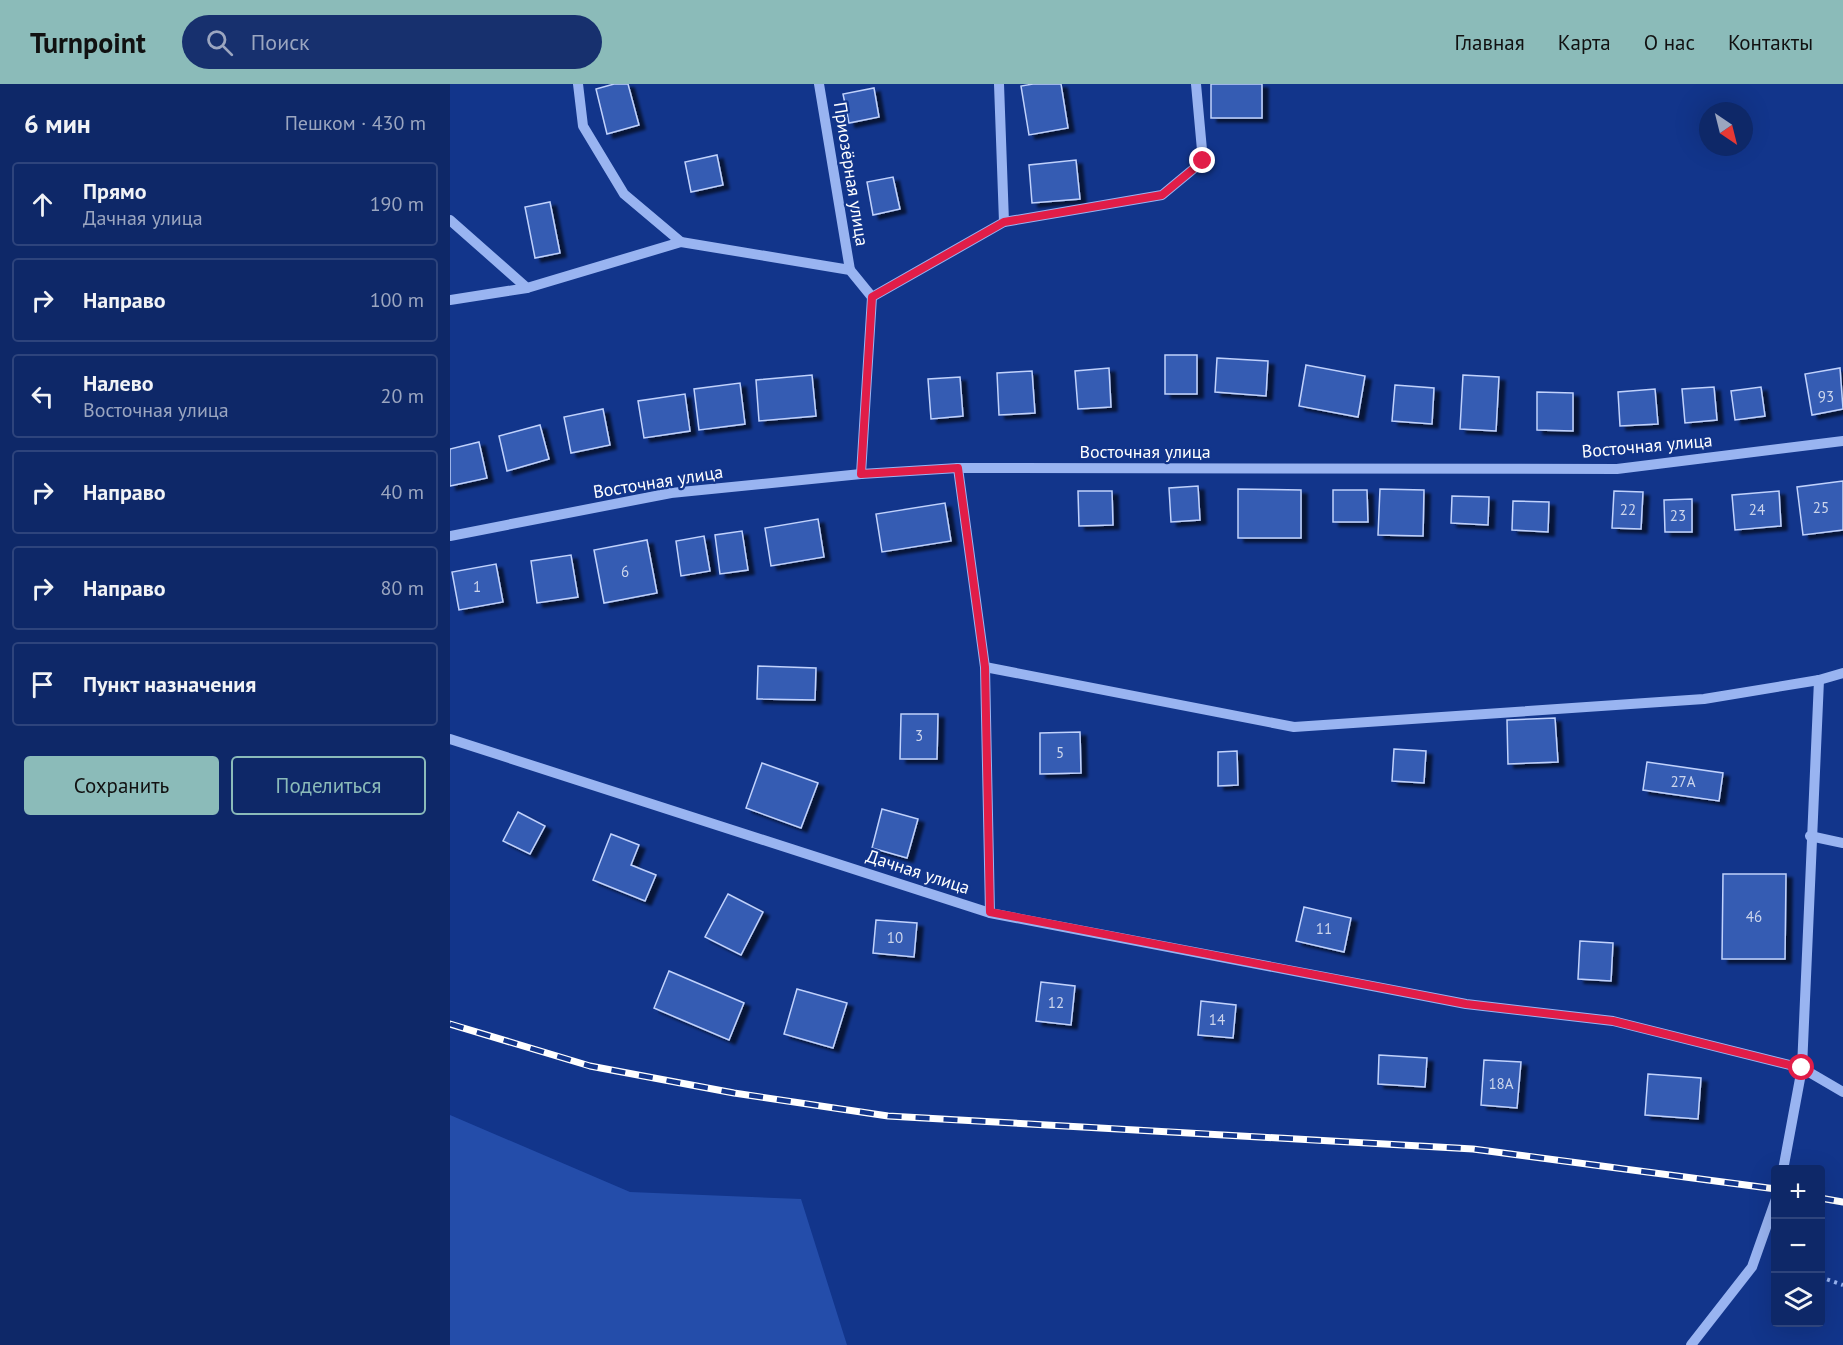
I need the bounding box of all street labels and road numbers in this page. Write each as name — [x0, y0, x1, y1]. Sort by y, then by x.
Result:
street label: Приозёрная улица — [829, 100, 874, 248]
street label: Восточная улица — [1581, 428, 1713, 463]
street label: Восточная улица — [1079, 440, 1211, 463]
street label: Восточная улица — [591, 460, 724, 503]
street label: Дачная улица — [863, 844, 973, 899]

